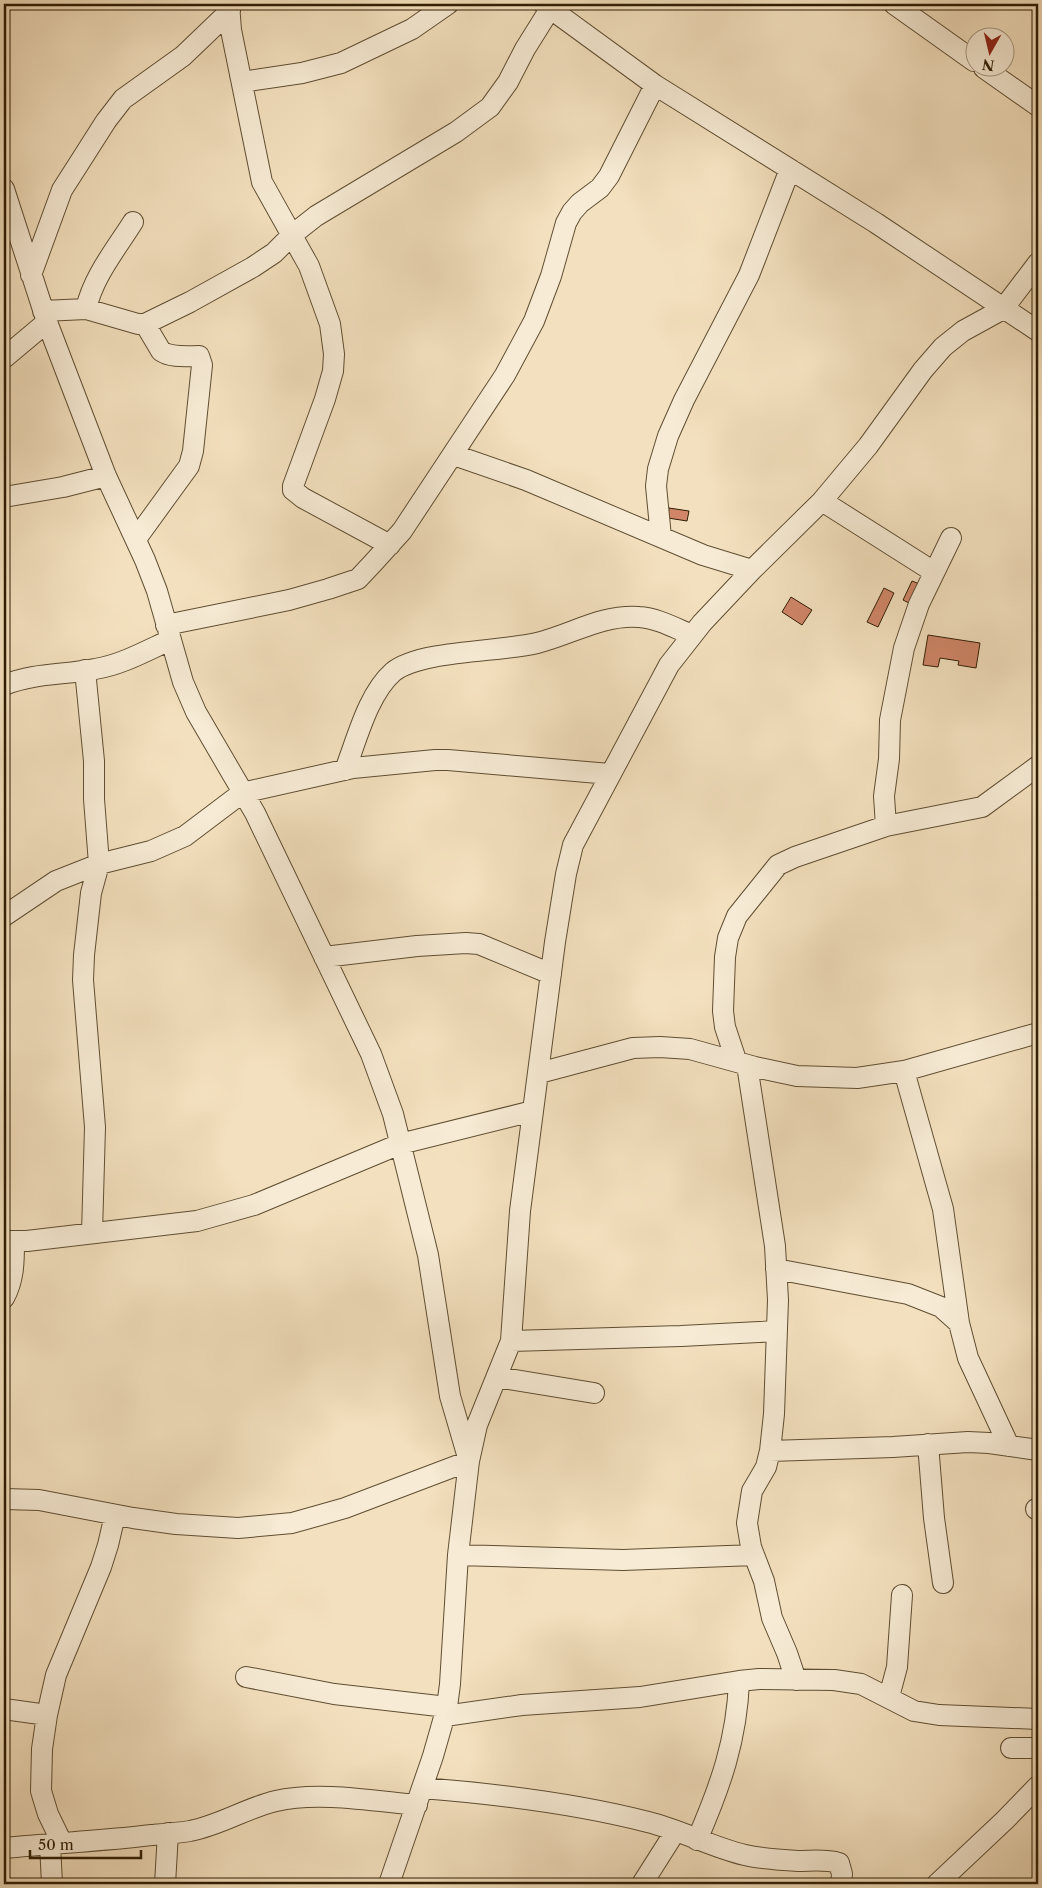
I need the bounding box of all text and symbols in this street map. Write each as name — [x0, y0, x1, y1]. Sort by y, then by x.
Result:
north arrow — [964, 28, 1014, 78]
text: N — [981, 55, 995, 75]
scale bar — [30, 1828, 141, 1860]
text: 50 m — [38, 1835, 74, 1854]

